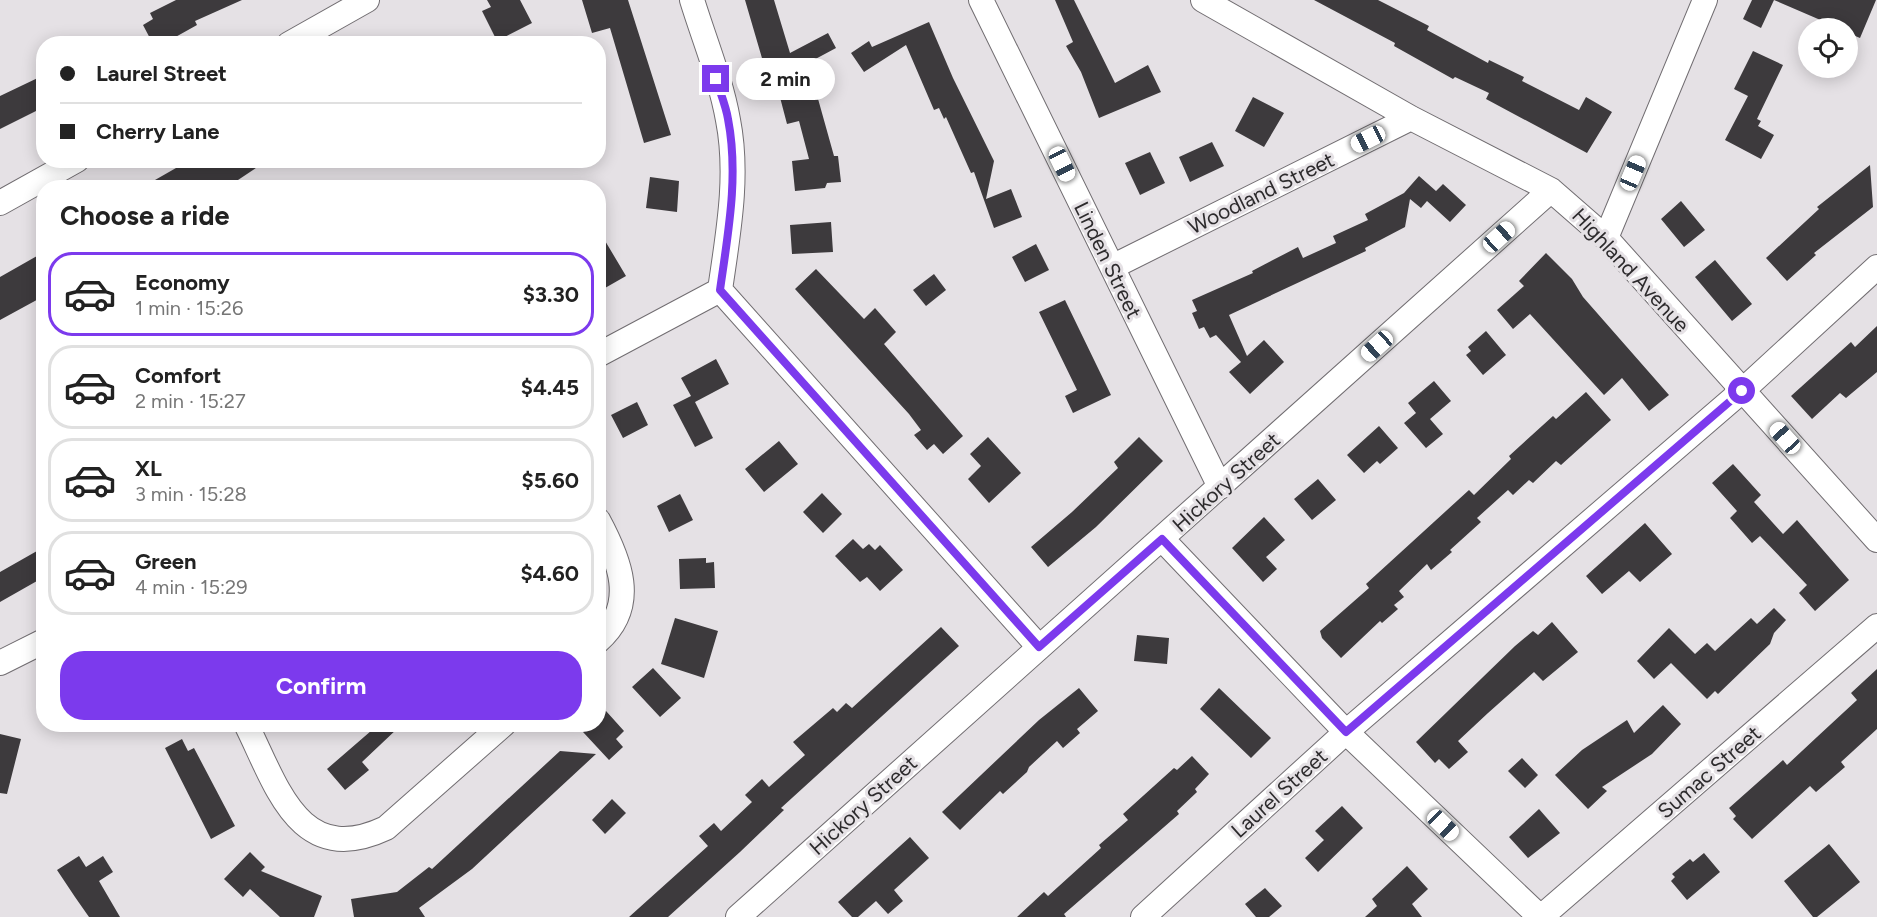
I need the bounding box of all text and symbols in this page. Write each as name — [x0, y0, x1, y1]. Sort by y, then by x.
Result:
map controls — [1798, 18, 1858, 78]
button: locate — [1798, 18, 1858, 78]
callout: 2 min — [737, 58, 836, 100]
text: Laurel Street — [96, 60, 227, 87]
route end — [702, 65, 729, 92]
text: 2 min — [760, 67, 811, 91]
text: Cherry Lane — [96, 118, 220, 145]
car — [1348, 123, 1388, 155]
car — [1046, 144, 1078, 184]
street label: Woodland Street — [1184, 147, 1338, 239]
car — [1618, 153, 1648, 193]
street label: Linden Street — [1069, 197, 1147, 323]
text: Choose a ride — [60, 199, 229, 232]
street label: Highland Avenue — [1567, 203, 1695, 337]
car — [1480, 218, 1518, 256]
icon: car — [63, 267, 117, 321]
text: Economy — [135, 269, 230, 296]
text: $3.30 — [523, 281, 579, 308]
text: 1 min · 15:26 — [135, 296, 243, 320]
car — [1358, 327, 1396, 365]
icon: car — [63, 360, 117, 414]
text: Comfort — [135, 362, 221, 389]
text: $4.45 — [521, 374, 579, 401]
route start — [1728, 377, 1755, 404]
text: 2 min · 15:27 — [135, 389, 246, 413]
car — [1766, 419, 1804, 457]
street label: Hickory Street — [1167, 427, 1285, 537]
icon: car — [63, 453, 117, 507]
text: XL — [135, 455, 162, 482]
text: $5.60 — [522, 467, 579, 494]
text: 3 min · 15:28 — [135, 482, 247, 506]
icon: car — [63, 546, 117, 600]
text: Green — [135, 548, 197, 575]
text: $4.60 — [520, 560, 579, 587]
text: 4 min · 15:29 — [135, 575, 247, 599]
button: Confirm — [60, 651, 582, 720]
street label: Sumac Street — [1652, 720, 1766, 824]
street label: Laurel Street — [1226, 743, 1332, 843]
street label: Hickory Street — [804, 750, 922, 860]
car — [1424, 806, 1462, 844]

